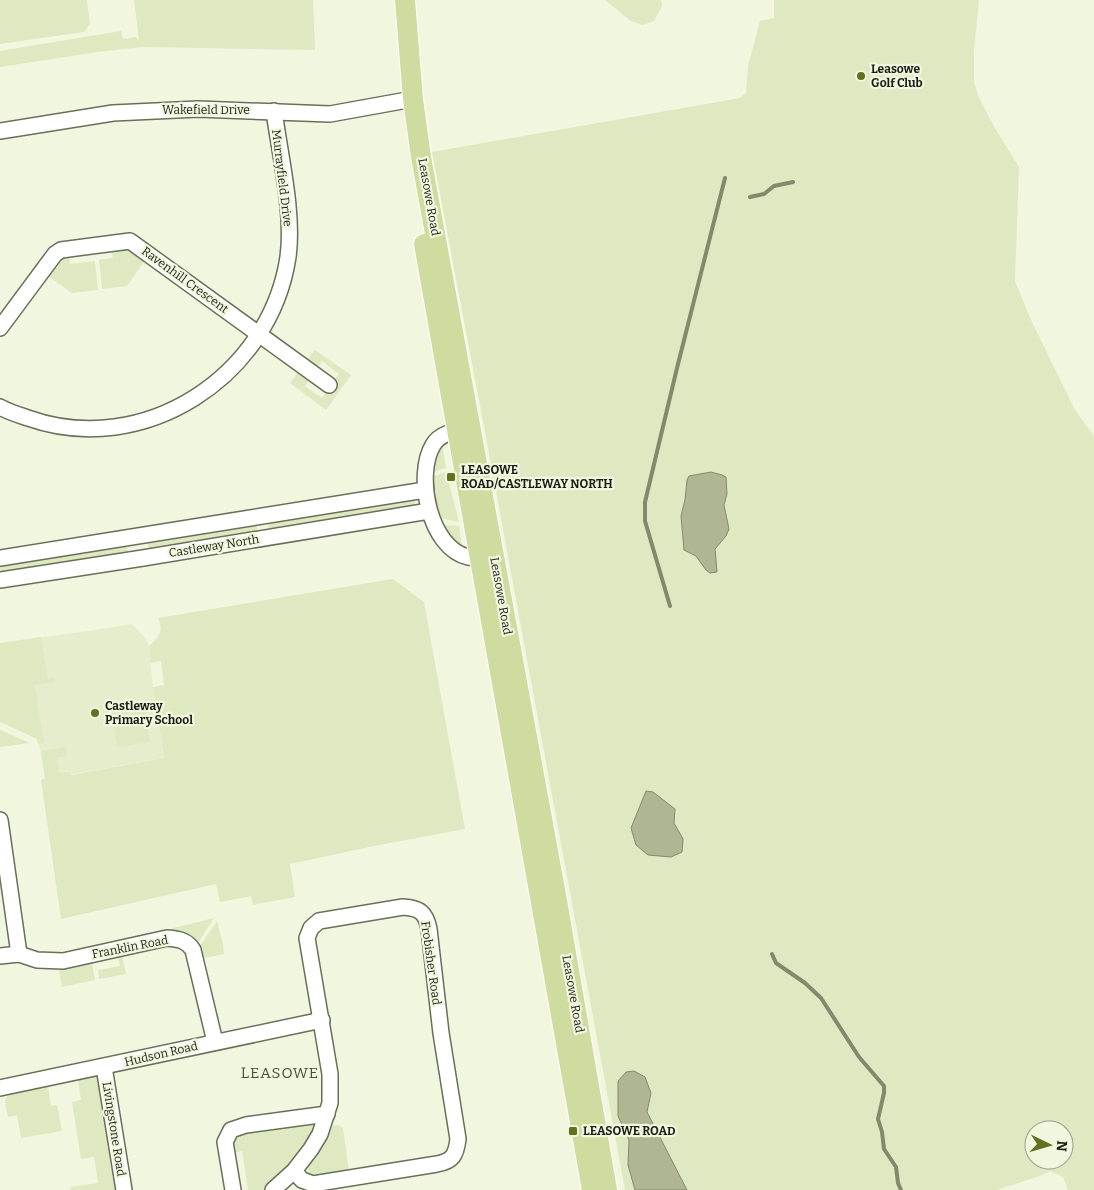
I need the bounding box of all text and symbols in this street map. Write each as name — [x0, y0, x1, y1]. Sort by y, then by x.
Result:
place label: Leasowe Golf Club — [871, 62, 923, 90]
marker: Leasowe Golf Club — [855, 70, 867, 82]
street label: Wakefield Drive — [162, 103, 250, 117]
street label: Murrayfield Drive — [269, 129, 295, 227]
street label: Leasowe Road — [415, 157, 443, 237]
street label: Ravenhill Crescent — [139, 244, 232, 317]
place label: LEASOWE ROAD/CASTLEWAY NORTH — [461, 463, 613, 491]
marker: LEASOWE ROAD/CASTLEWAY NORTH — [445, 471, 457, 483]
street label: Castleway North — [168, 532, 261, 560]
street label: Leasowe Road — [487, 556, 515, 636]
place label: Castleway Primary School — [105, 699, 193, 727]
marker: Castleway Primary School — [89, 707, 101, 719]
street label: Frobisher Road — [418, 920, 444, 1006]
street label: Franklin Road — [91, 933, 169, 961]
street label: Leasowe Road — [559, 954, 587, 1034]
street label: Hudson Road — [123, 1039, 199, 1069]
district label: LEASOWE — [241, 1064, 319, 1082]
street label: Livingstone Road — [100, 1081, 128, 1177]
north arrow — [1024, 1120, 1074, 1170]
place label: LEASOWE ROAD — [583, 1124, 676, 1138]
marker: LEASOWE ROAD — [567, 1125, 579, 1137]
text: N — [1052, 1140, 1070, 1152]

